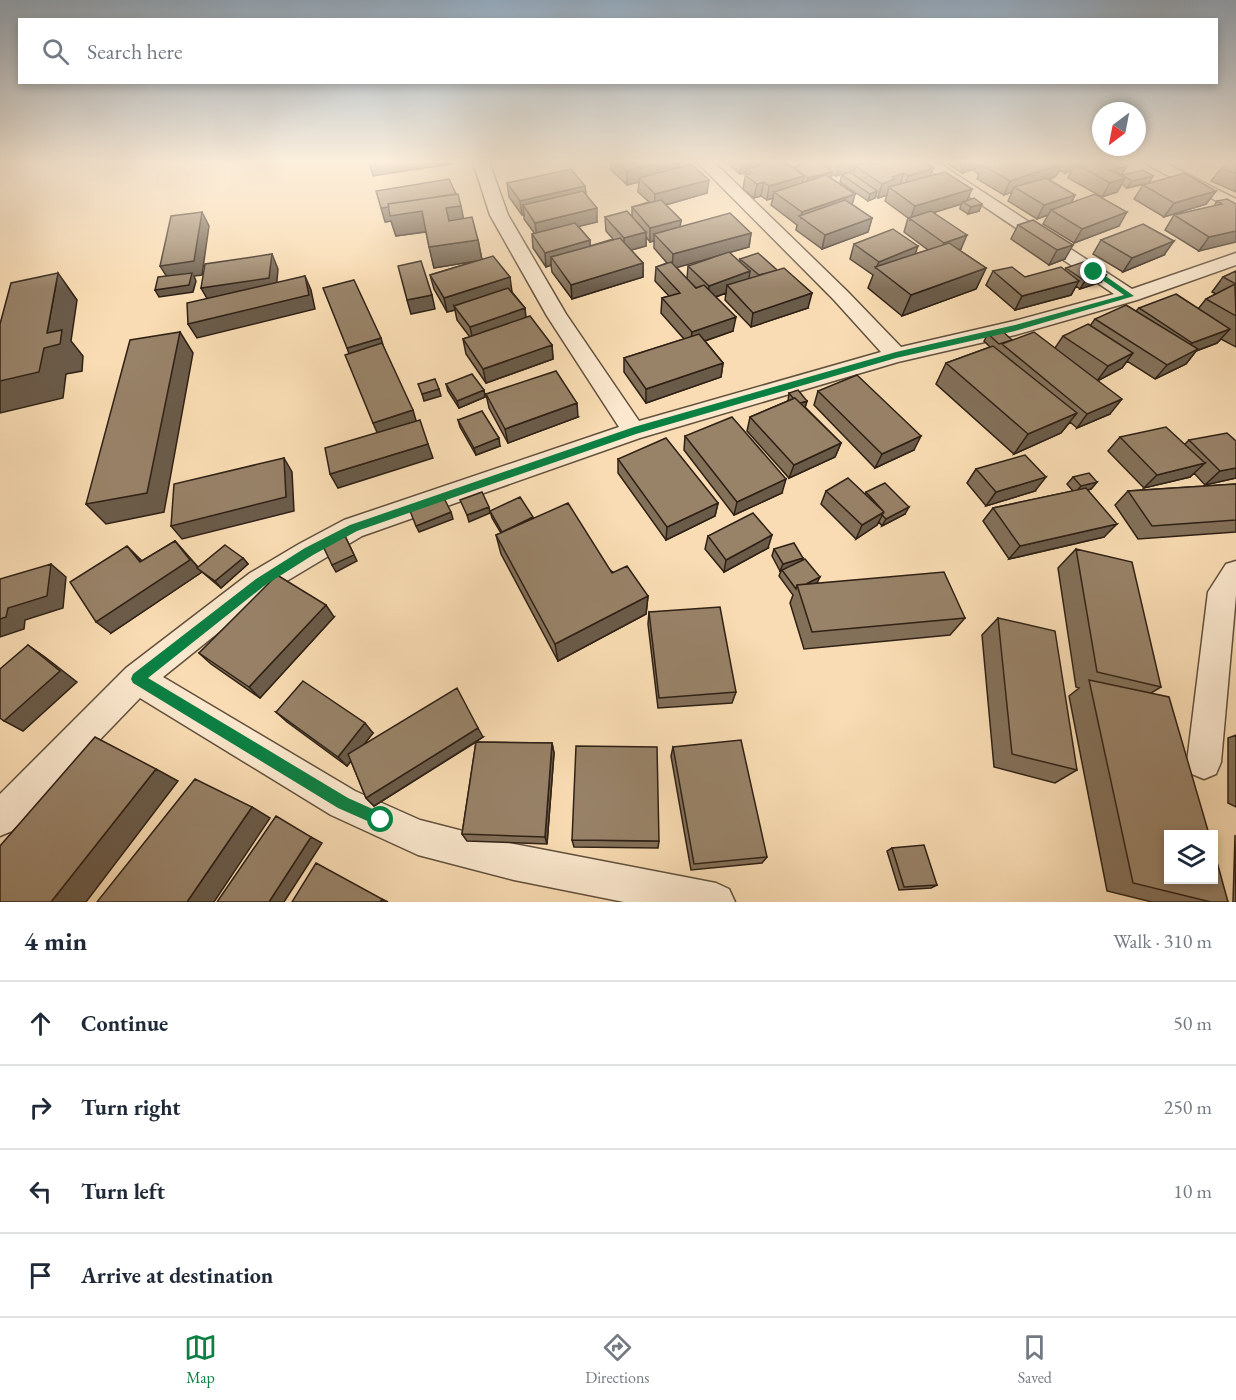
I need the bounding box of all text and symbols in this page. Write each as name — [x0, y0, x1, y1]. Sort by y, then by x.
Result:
search box — [18, 18, 1218, 84]
icon: search — [39, 35, 72, 68]
text: Search here — [87, 37, 182, 66]
north arrow — [1092, 102, 1146, 156]
route end — [1080, 258, 1106, 284]
route start — [367, 806, 393, 832]
map controls — [1164, 830, 1218, 884]
button: layers — [1164, 830, 1218, 884]
text: 4 min — [24, 924, 87, 958]
text: Walk · 310 m — [1113, 928, 1212, 954]
icon: ahead — [24, 1007, 57, 1040]
text: Continue — [81, 1009, 168, 1038]
text: 50 m — [1173, 1010, 1212, 1036]
icon: right — [24, 1091, 57, 1124]
text: Turn right — [81, 1093, 180, 1122]
text: 250 m — [1164, 1094, 1212, 1120]
icon: left — [24, 1175, 57, 1208]
text: Turn left — [81, 1177, 165, 1206]
text: 10 m — [1173, 1178, 1212, 1204]
icon: arrive — [24, 1259, 57, 1292]
text: Arrive at destination — [81, 1261, 273, 1290]
tab: Map — [184, 1331, 217, 1388]
tab: Directions — [585, 1331, 650, 1388]
tab: Saved — [1018, 1331, 1052, 1388]

